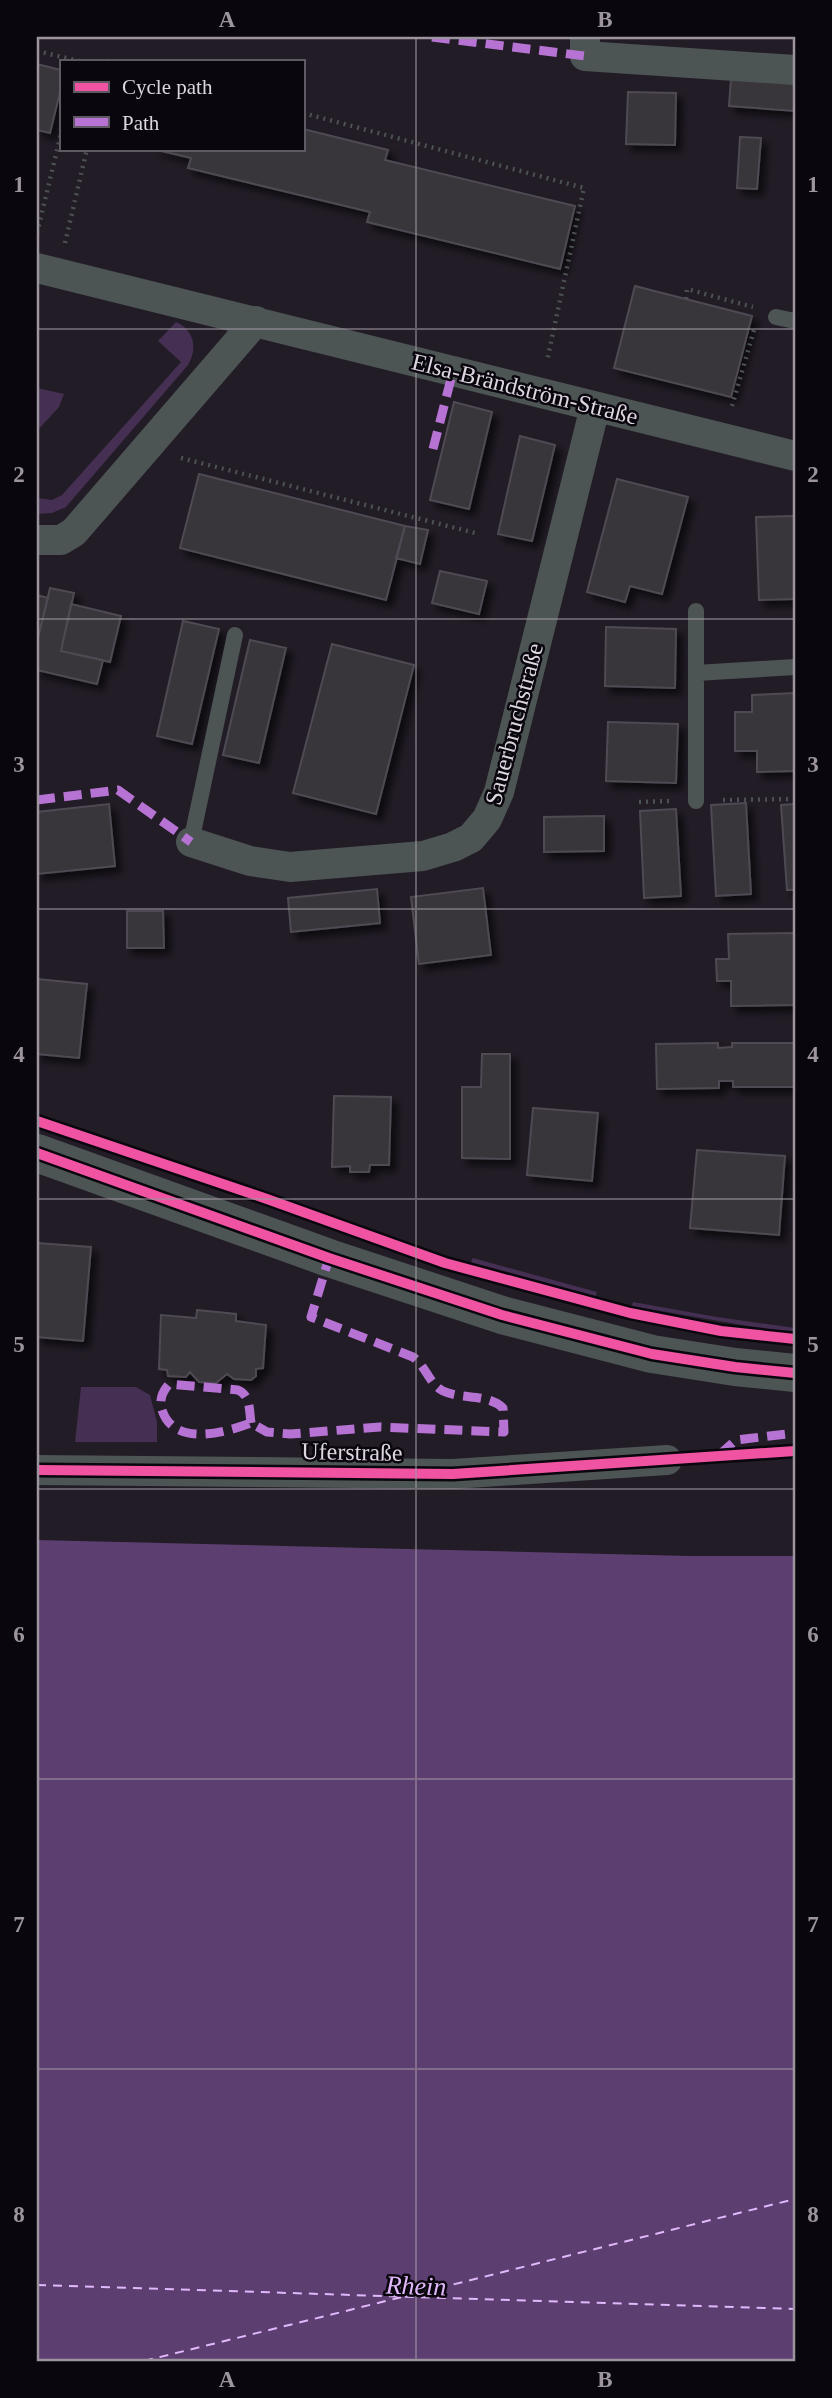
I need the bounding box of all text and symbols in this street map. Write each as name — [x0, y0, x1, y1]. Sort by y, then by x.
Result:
text: A — [219, 7, 236, 32]
text: B — [597, 7, 613, 32]
legend — [60, 60, 304, 150]
text: Cycle path — [122, 75, 213, 99]
text: Path — [122, 111, 160, 135]
text: 1 — [13, 172, 25, 197]
text: 1 — [807, 172, 819, 197]
street label: Elsa-Brändström-Straße — [409, 348, 641, 430]
text: 2 — [13, 462, 25, 487]
text: 2 — [807, 462, 819, 487]
street label: Sauerbruchstraße — [480, 640, 548, 808]
text: 3 — [13, 752, 25, 777]
text: 3 — [807, 752, 819, 777]
text: 4 — [13, 1042, 25, 1067]
text: 4 — [807, 1042, 819, 1067]
text: 5 — [13, 1332, 25, 1357]
text: 5 — [807, 1332, 819, 1357]
street label: Uferstraße — [301, 1438, 403, 1466]
text: 6 — [13, 1622, 25, 1647]
text: 6 — [807, 1622, 819, 1647]
text: 7 — [13, 1912, 25, 1937]
text: 7 — [807, 1912, 819, 1937]
text: 8 — [13, 2202, 25, 2227]
text: 8 — [807, 2202, 819, 2227]
water label: Rhein — [384, 2270, 447, 2302]
text: A — [219, 2367, 236, 2392]
text: B — [597, 2367, 613, 2392]

